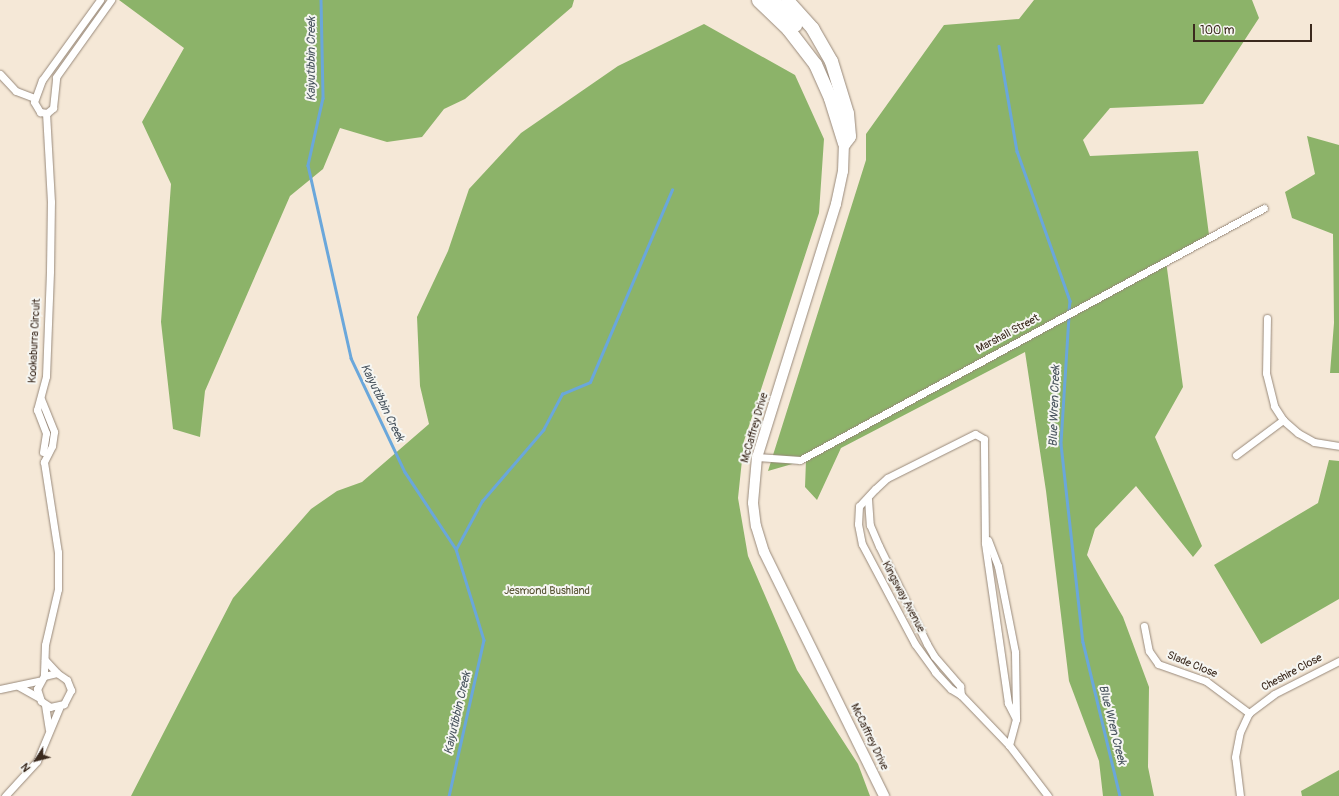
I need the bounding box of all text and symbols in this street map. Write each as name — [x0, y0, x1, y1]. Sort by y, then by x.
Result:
scale bar — [1195, 16, 1314, 42]
water label: Kaiyutibbin Creek — [305, 17, 319, 101]
text: 100 m — [1200, 23, 1234, 38]
street label: Kookaburra Circuit — [26, 298, 44, 384]
street label: Marshall Street — [974, 312, 1042, 356]
water label: Kaiyutibbin Creek — [357, 362, 407, 444]
water label: Blue Wren Creek — [1046, 365, 1064, 447]
street label: McCaffrey Drive — [739, 391, 771, 465]
street label: Kingsway Avenue — [879, 559, 927, 635]
park label: Jesmond Bushland — [504, 584, 590, 598]
street label: Slade Close — [1165, 649, 1219, 681]
street label: Cheshire Close — [1259, 652, 1325, 694]
water label: Kaiyutibbin Creek — [441, 670, 475, 756]
water label: Blue Wren Creek — [1095, 684, 1129, 766]
street label: McCaffrey Drive — [847, 702, 891, 772]
north arrow — [16, 740, 56, 780]
text: N — [18, 761, 33, 774]

